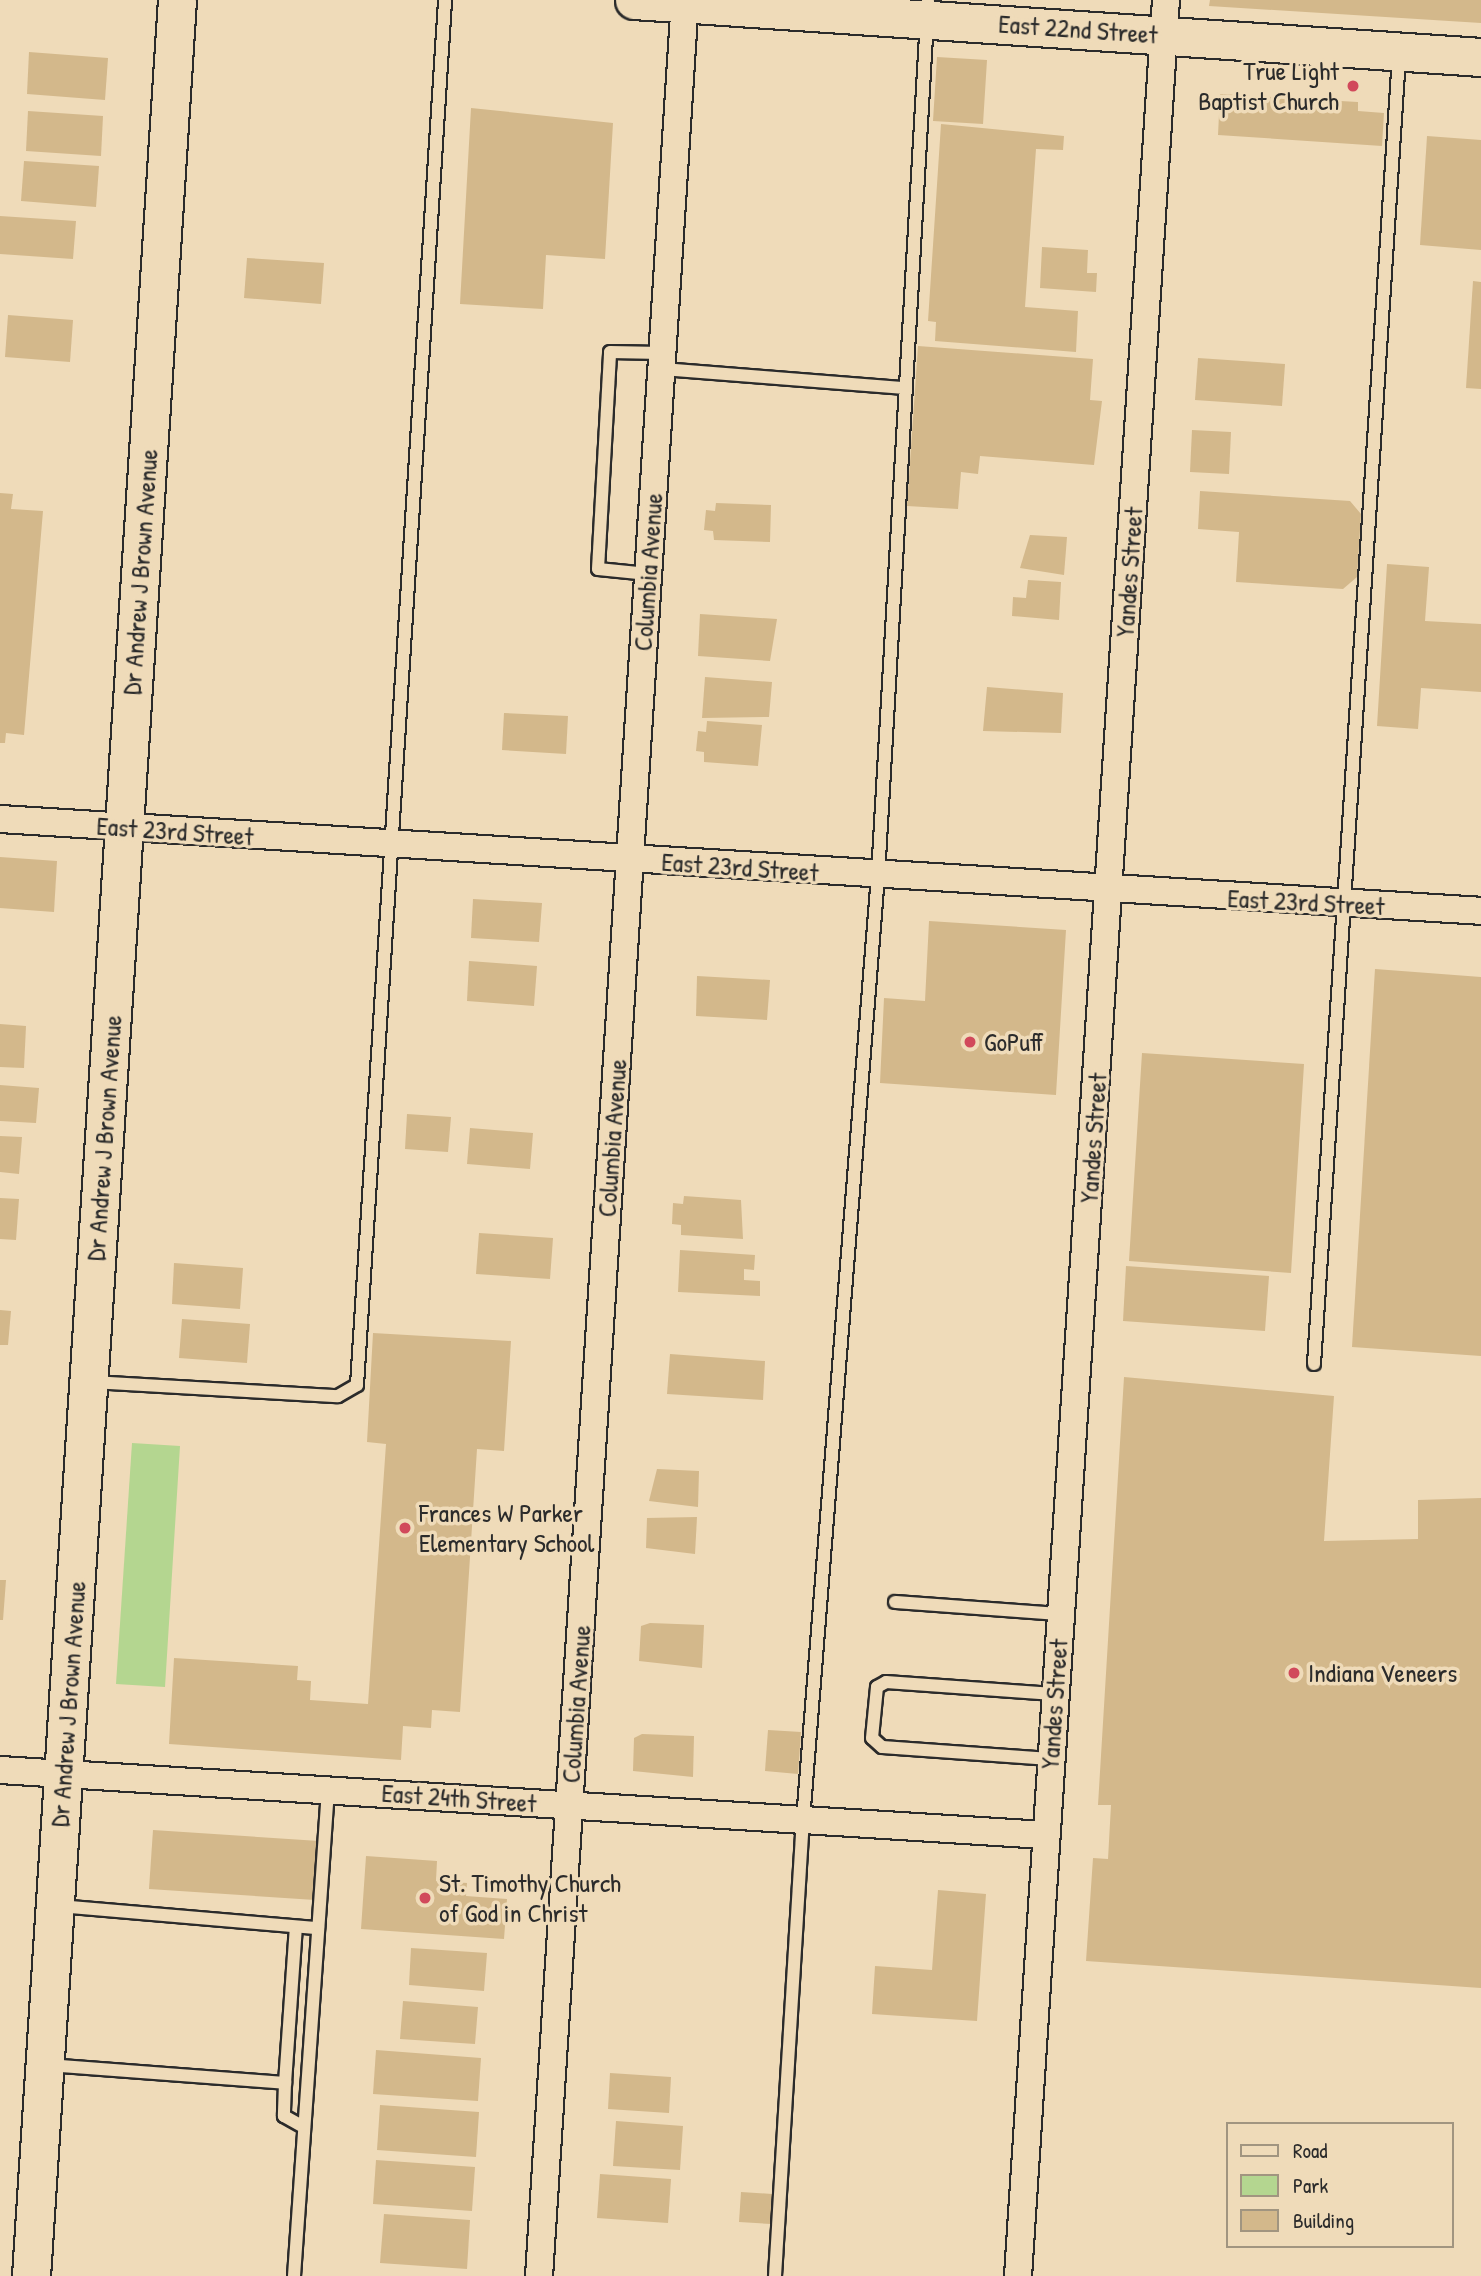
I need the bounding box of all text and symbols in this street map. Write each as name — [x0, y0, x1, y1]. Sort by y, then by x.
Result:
street label: East 22nd Street — [997, 8, 1159, 50]
place label: True Light Baptist Church — [1198, 55, 1339, 116]
marker: True Light Baptist Church — [1345, 78, 1361, 94]
street label: Dr Andrew J Brown Avenue — [116, 448, 164, 696]
street label: Columbia Avenue — [627, 492, 669, 652]
street label: Yandes Street — [1109, 506, 1149, 638]
street label: East 23rd Street — [96, 810, 254, 852]
street label: East 23rd Street — [661, 846, 819, 888]
street label: East 23rd Street — [1227, 882, 1385, 922]
street label: Dr Andrew J Brown Avenue — [80, 1014, 128, 1262]
place label: GoPuff — [984, 1026, 1044, 1058]
marker: GoPuff — [962, 1034, 978, 1050]
street label: Columbia Avenue — [591, 1058, 633, 1218]
street label: Yandes Street — [1073, 1072, 1113, 1204]
place label: Frances W Parker Elementary School — [419, 1497, 594, 1558]
marker: Frances W Parker Elementary School — [397, 1520, 413, 1536]
street label: Dr Andrew J Brown Avenue — [44, 1580, 92, 1828]
street label: Columbia Avenue — [555, 1624, 597, 1784]
street label: Yandes Street — [1034, 1638, 1074, 1770]
place label: Indiana Veneers — [1308, 1657, 1457, 1689]
marker: Indiana Veneers — [1286, 1665, 1302, 1681]
street label: East 24th Street — [381, 1777, 537, 1819]
place label: St. Timothy Church of God in Christ — [439, 1867, 621, 1928]
marker: St. Timothy Church of God in Christ — [417, 1890, 433, 1906]
legend — [1226, 2122, 1453, 2248]
text: Road — [1293, 2136, 1327, 2165]
text: Park — [1293, 2171, 1328, 2200]
text: Building — [1293, 2206, 1354, 2235]

